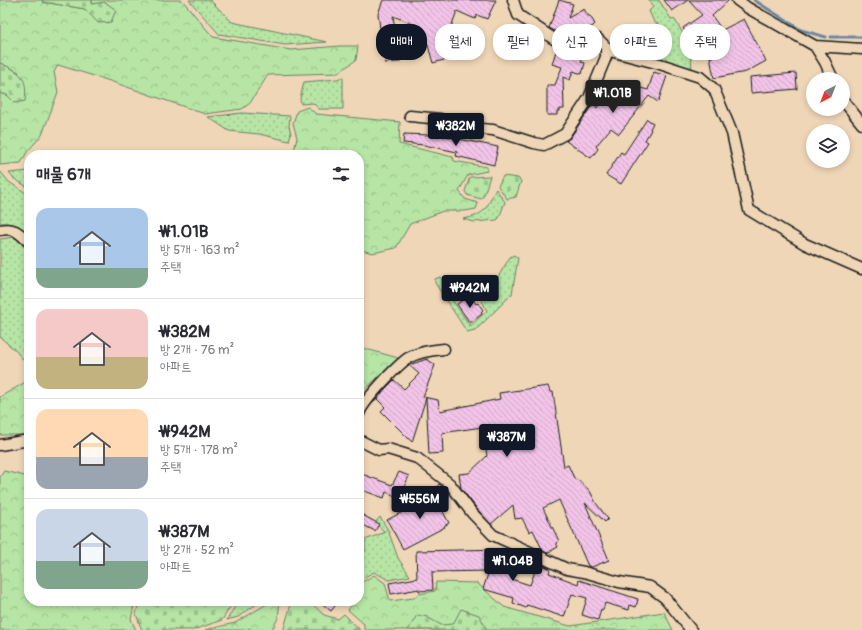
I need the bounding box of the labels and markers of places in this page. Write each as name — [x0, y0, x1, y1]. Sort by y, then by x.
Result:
pin: ₩1.01B — [580, 80, 646, 114]
pin: ₩382M — [428, 113, 484, 147]
pin: ₩942M — [442, 275, 498, 309]
pin: ₩387M — [479, 424, 535, 458]
pin: ₩556M — [392, 486, 448, 520]
pin: ₩1.04B — [480, 548, 546, 582]

